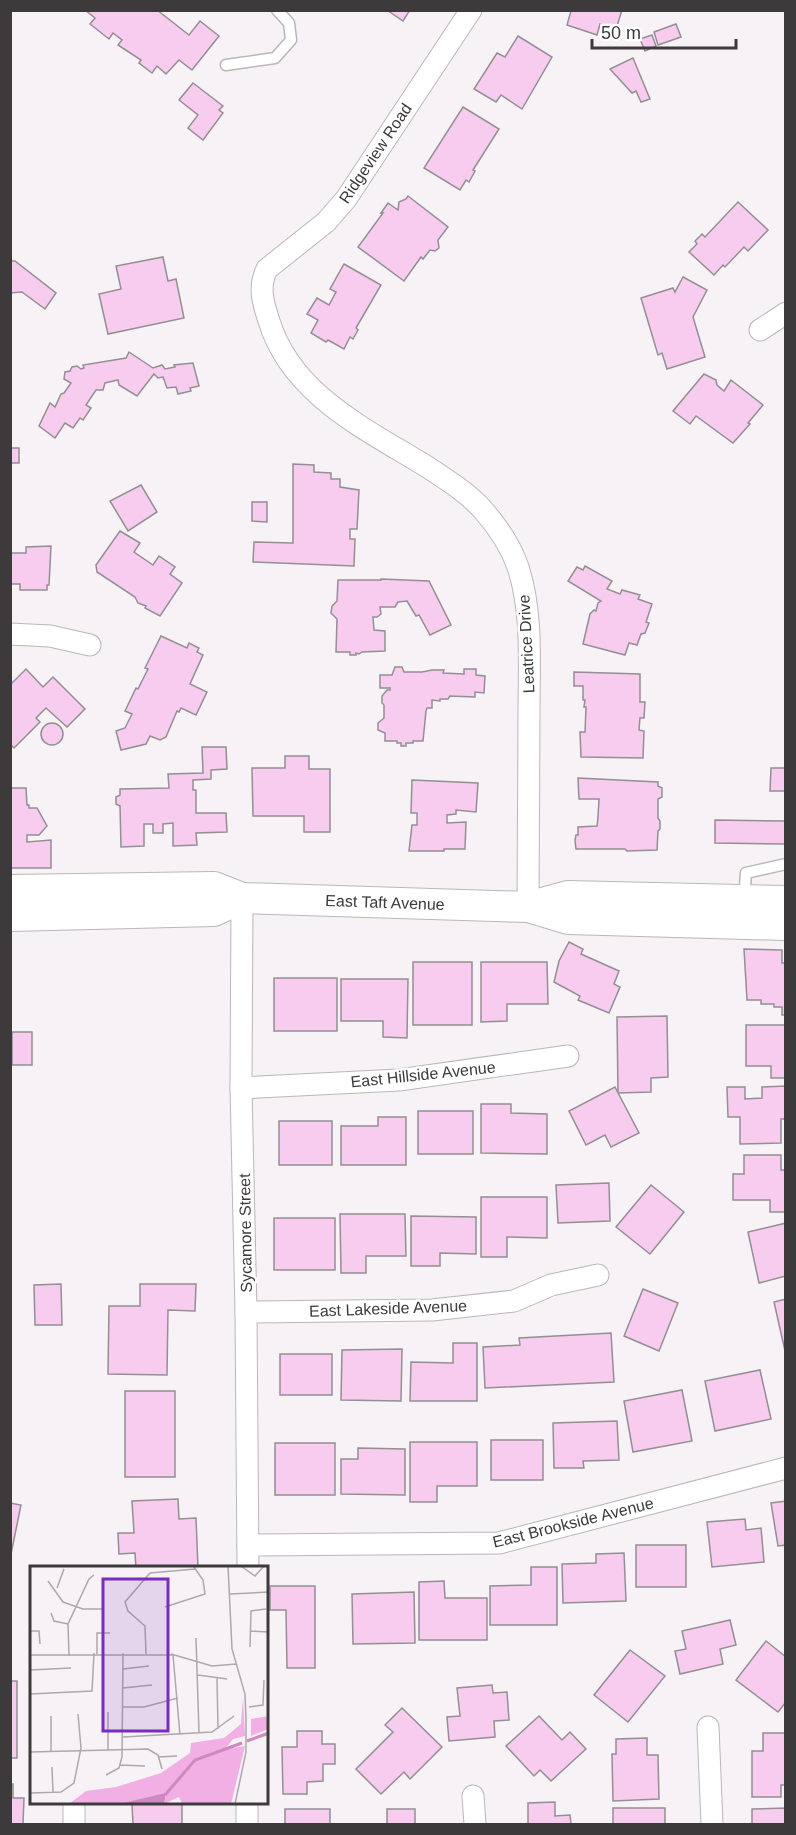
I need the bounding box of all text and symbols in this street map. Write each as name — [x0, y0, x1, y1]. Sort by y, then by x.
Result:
scale bar — [592, 12, 736, 50]
text: 50 m — [601, 23, 641, 43]
street label: Ridgeview Road — [336, 100, 415, 206]
street label: Leatrice Drive — [515, 594, 538, 694]
street label: East Taft Avenue — [325, 892, 445, 913]
street label: East Hillside Avenue — [350, 1058, 496, 1091]
street label: Sycamore Street — [236, 1173, 255, 1293]
street label: East Lakeside Avenue — [309, 1297, 467, 1320]
street label: East Brookside Avenue — [491, 1494, 655, 1551]
inset map — [30, 1566, 268, 1805]

